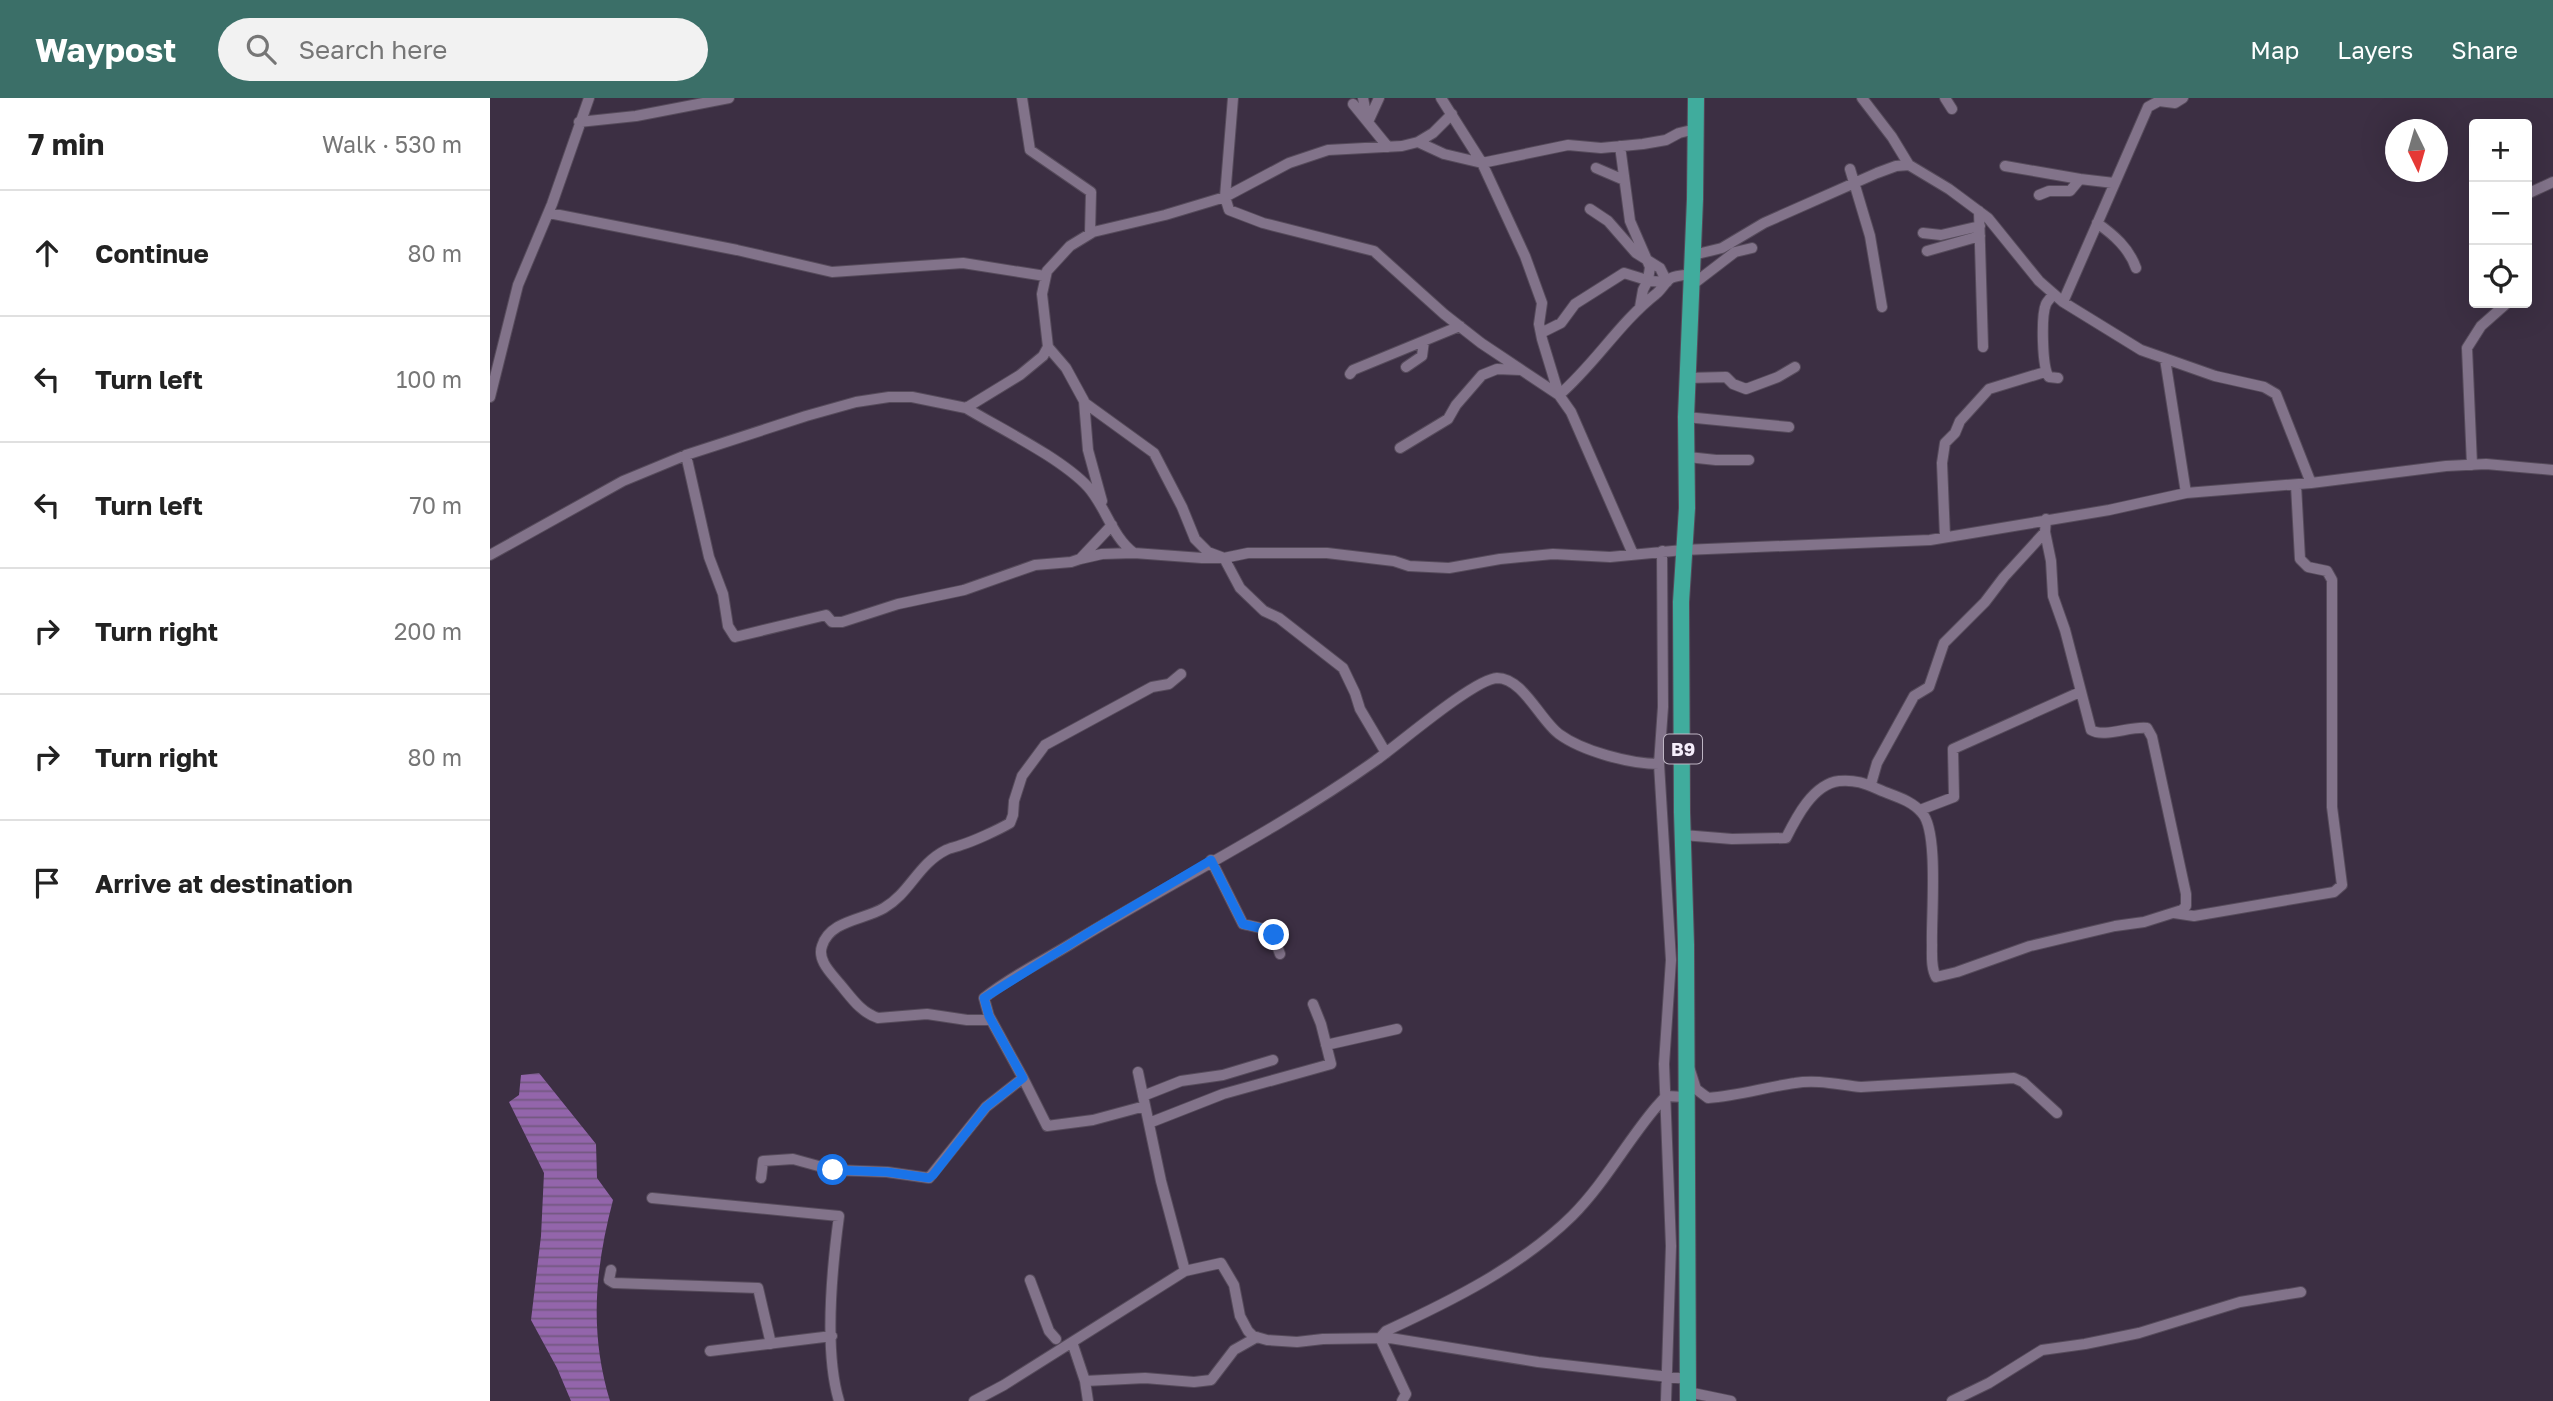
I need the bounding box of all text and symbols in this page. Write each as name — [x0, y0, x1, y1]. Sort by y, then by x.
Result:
search box — [218, 18, 708, 81]
text: Waypost — [35, 30, 176, 69]
icon: search — [242, 30, 280, 68]
text: Search here — [298, 34, 447, 65]
text: Map — [2250, 35, 2299, 64]
text: Layers — [2337, 35, 2413, 64]
text: Share — [2451, 35, 2518, 64]
north arrow — [2385, 119, 2448, 182]
map controls — [2469, 119, 2532, 308]
button: + — [2469, 119, 2532, 182]
text: 7 min — [28, 126, 104, 162]
text: Walk · 530 m — [322, 130, 462, 158]
button: − — [2469, 182, 2532, 245]
icon: ahead — [28, 234, 66, 272]
text: Continue — [95, 238, 209, 269]
text: 80 m — [408, 239, 462, 267]
button: locate — [2469, 245, 2532, 308]
icon: left — [28, 360, 66, 398]
text: Turn left — [95, 364, 203, 395]
text: 100 m — [396, 365, 462, 393]
icon: left — [28, 486, 66, 524]
text: Turn left — [95, 490, 203, 521]
text: 70 m — [409, 491, 462, 519]
icon: right — [28, 612, 66, 650]
text: Turn right — [95, 616, 218, 647]
text: 200 m — [394, 617, 462, 645]
road number: B9 — [1664, 734, 1702, 764]
icon: right — [28, 738, 66, 776]
text: Turn right — [95, 742, 218, 773]
text: 80 m — [408, 743, 462, 771]
icon: arrive — [28, 864, 66, 902]
text: Arrive at destination — [95, 868, 353, 899]
route end — [1258, 919, 1289, 950]
route start — [817, 1154, 848, 1185]

